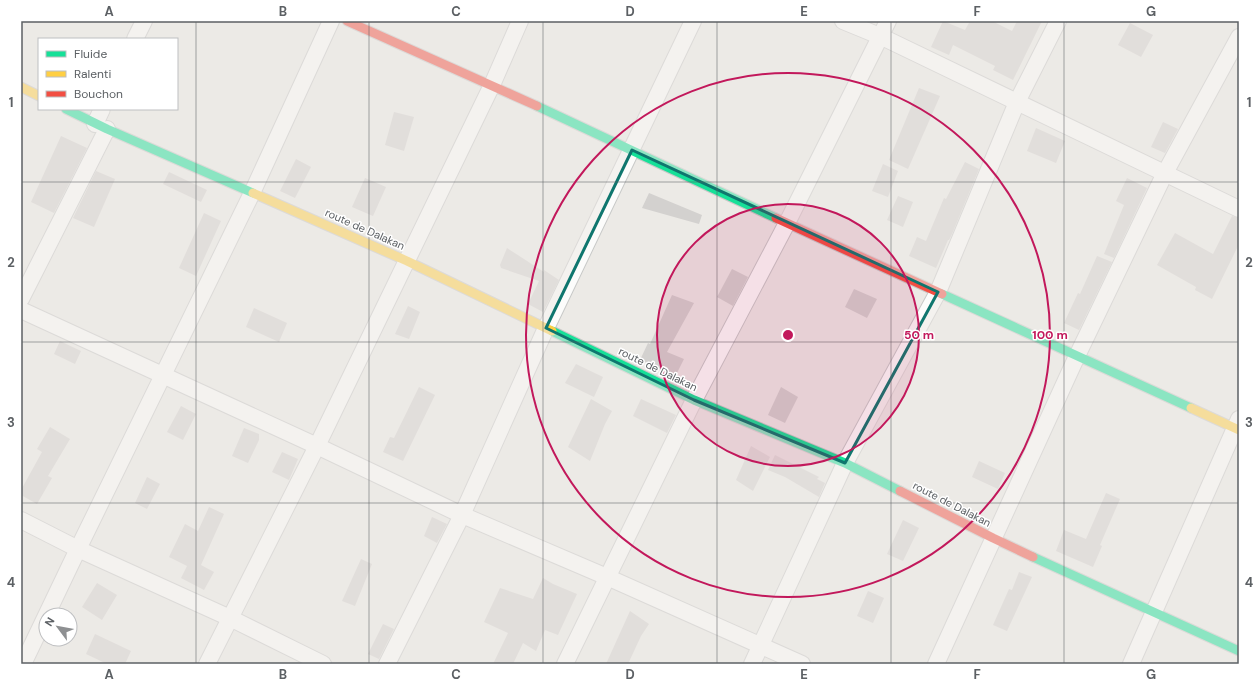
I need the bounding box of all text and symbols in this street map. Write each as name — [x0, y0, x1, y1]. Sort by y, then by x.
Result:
text: A — [104, 3, 114, 20]
text: B — [279, 3, 287, 20]
text: C — [451, 3, 461, 20]
text: D — [625, 3, 635, 20]
text: E — [800, 3, 808, 20]
text: F — [973, 3, 981, 20]
text: G — [1146, 3, 1156, 20]
legend — [38, 38, 178, 110]
text: Fluide — [74, 46, 107, 62]
text: Ralenti — [74, 66, 112, 82]
text: Bouchon — [74, 86, 123, 102]
text: 1 — [9, 94, 13, 111]
text: 1 — [1247, 94, 1251, 111]
street label: route de Dalakan — [323, 205, 407, 253]
text: 2 — [7, 254, 15, 271]
text: 2 — [1245, 254, 1253, 271]
text: 50 m — [904, 327, 934, 343]
text: 100 m — [1032, 327, 1068, 343]
centre of rings — [781, 328, 795, 342]
street label: route de Dalakan — [616, 344, 700, 394]
text: 3 — [7, 414, 15, 431]
text: 3 — [1245, 414, 1253, 431]
street label: route de Dalakan — [911, 478, 993, 530]
text: 4 — [7, 574, 15, 591]
text: 4 — [1245, 574, 1253, 591]
north arrow — [38, 607, 78, 647]
text: N — [41, 615, 58, 629]
text: A — [104, 666, 114, 683]
text: B — [279, 666, 287, 683]
text: C — [451, 666, 461, 683]
text: D — [625, 666, 635, 683]
text: E — [800, 666, 808, 683]
text: F — [973, 666, 981, 683]
text: G — [1146, 666, 1156, 683]

